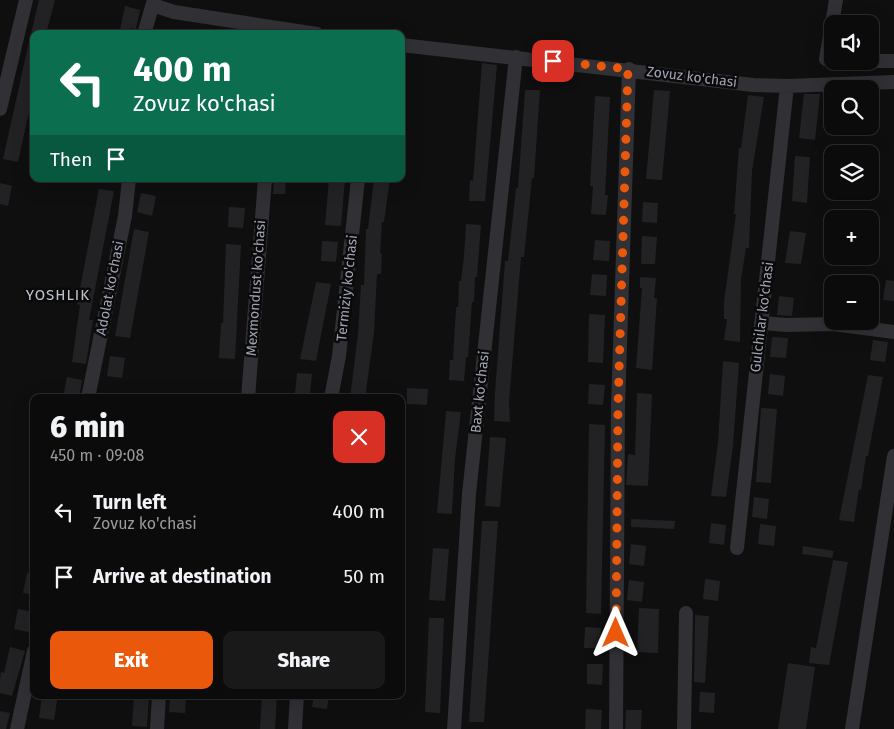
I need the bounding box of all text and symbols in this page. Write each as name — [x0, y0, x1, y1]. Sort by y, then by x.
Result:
map controls — [824, 15, 879, 330]
button: sound — [824, 15, 879, 70]
pin — [532, 40, 574, 82]
icon: arrive — [539, 47, 567, 75]
text: 400 m — [133, 48, 232, 90]
icon: left — [50, 50, 115, 115]
street label: Zovuz ko'chasi — [646, 63, 738, 91]
button: search — [824, 80, 879, 135]
text: Zovuz ko'chasi — [133, 90, 276, 117]
icon: arrive — [102, 145, 130, 173]
button: layers — [824, 145, 879, 200]
text: Then — [50, 148, 92, 171]
button: + — [824, 210, 879, 265]
street label: Mexmondust ko'chasi — [243, 219, 269, 357]
street label: Termiziy ko'chasi — [333, 234, 361, 342]
street label: Adolat ko'chasi — [93, 239, 127, 337]
street label: Gulchilar ko'chasi — [747, 261, 777, 373]
button: − — [824, 275, 879, 330]
district label: YOSHLIK — [26, 286, 90, 304]
street label: Baxt ko'chasi — [467, 350, 493, 434]
text: 6 min — [50, 409, 125, 445]
button: close — [333, 411, 385, 463]
text: 450 m · 09:08 — [50, 446, 144, 465]
text: Turn left — [93, 491, 167, 514]
icon: left — [50, 498, 78, 526]
text: 400 m — [332, 500, 385, 523]
text: Zovuz ko'chasi — [93, 514, 197, 533]
icon: arrive — [50, 563, 78, 591]
text: Arrive at destination — [93, 565, 272, 588]
text: 50 m — [344, 565, 385, 588]
position arrow — [589, 606, 641, 658]
button: Exit — [50, 631, 213, 689]
button: Share — [223, 631, 385, 689]

